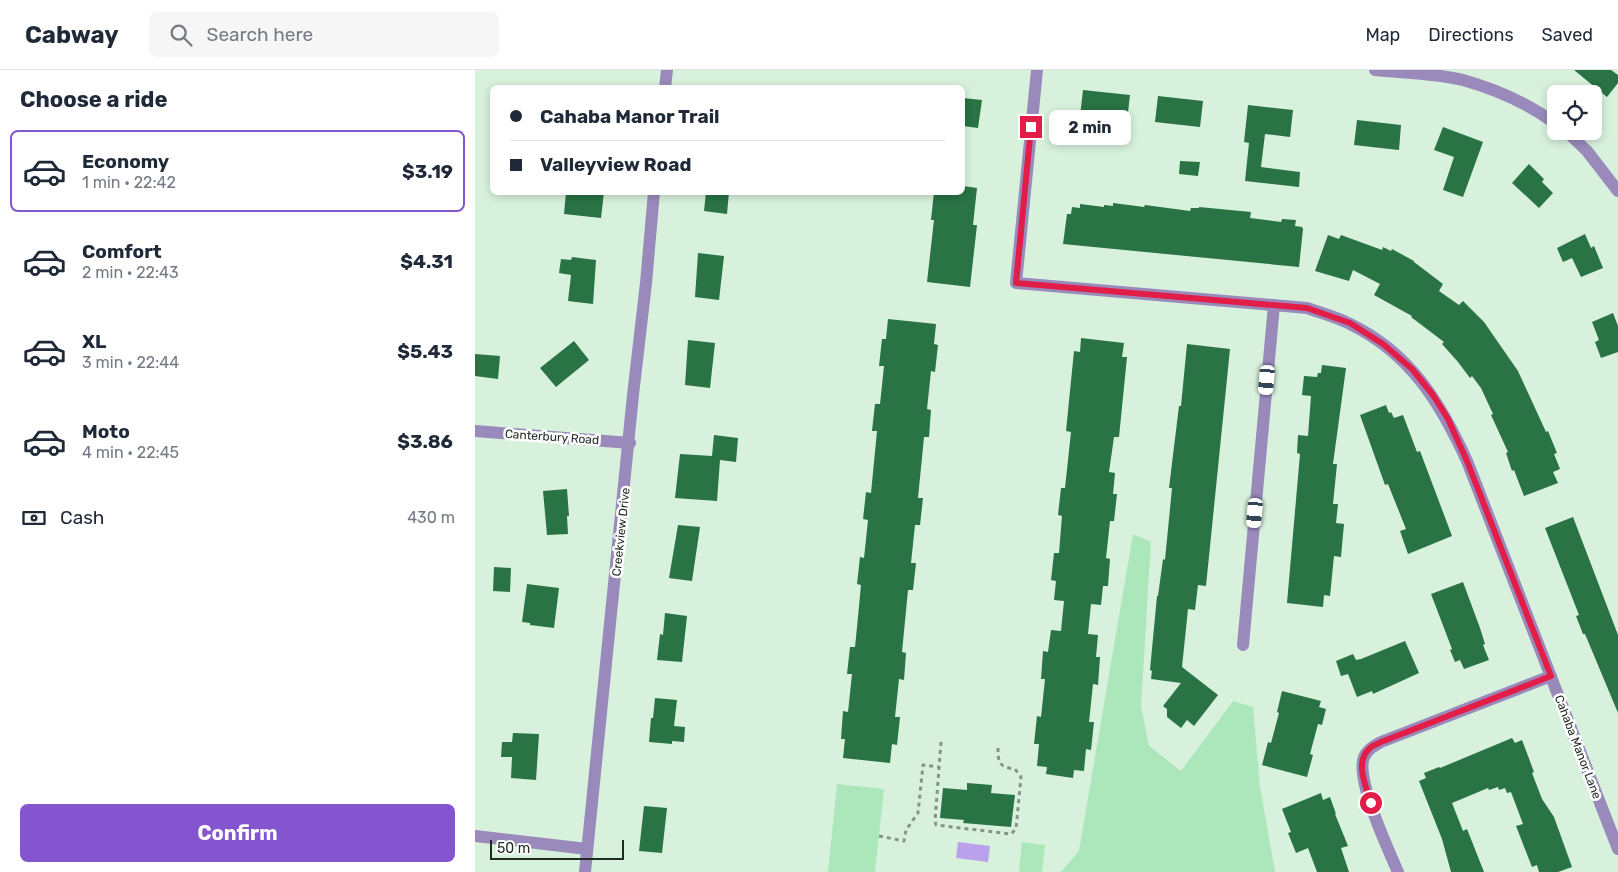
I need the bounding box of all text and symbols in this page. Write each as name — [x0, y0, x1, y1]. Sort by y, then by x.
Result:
search box — [149, 12, 499, 57]
text: Cabway — [25, 21, 119, 49]
icon: search — [167, 21, 195, 49]
text: Search here — [207, 23, 313, 46]
text: Map — [1365, 24, 1400, 46]
text: Directions — [1428, 24, 1514, 46]
text: Saved — [1542, 24, 1593, 46]
map controls — [1547, 85, 1602, 140]
button: locate — [1547, 85, 1602, 140]
text: Choose a ride — [20, 86, 167, 113]
text: Cahaba Manor Trail — [540, 105, 720, 128]
callout: 2 min — [1049, 110, 1131, 144]
route end — [1020, 116, 1042, 138]
text: 2 min — [1068, 118, 1112, 137]
icon: car — [22, 149, 67, 194]
text: Economy — [82, 150, 169, 173]
text: Valleyview Road — [540, 153, 691, 176]
text: $3.19 — [402, 160, 453, 183]
text: 1 min · 22:42 — [82, 173, 176, 192]
icon: car — [22, 239, 67, 284]
text: Comfort — [82, 240, 162, 263]
text: $4.31 — [400, 250, 453, 273]
text: 2 min · 22:43 — [82, 263, 179, 282]
icon: car — [22, 329, 67, 374]
text: XL — [82, 330, 106, 353]
text: $5.43 — [397, 340, 453, 363]
text: 3 min · 22:44 — [82, 353, 179, 372]
car — [1258, 364, 1275, 396]
icon: car — [22, 419, 67, 464]
text: Moto — [82, 420, 130, 443]
street label: Canterbury Road — [504, 427, 600, 447]
text: $3.86 — [397, 430, 453, 453]
text: 4 min · 22:45 — [82, 443, 179, 462]
street label: Creekview Drive — [609, 487, 633, 577]
car — [1246, 497, 1263, 529]
icon: cash — [20, 504, 48, 532]
text: Cash — [60, 506, 104, 529]
text: 430 m — [407, 508, 455, 527]
street label: Cahaba Manor Lane — [1552, 693, 1604, 801]
route start — [1360, 792, 1382, 814]
button: Confirm — [20, 804, 455, 862]
scale bar — [490, 837, 624, 860]
text: 50 m — [497, 840, 530, 857]

